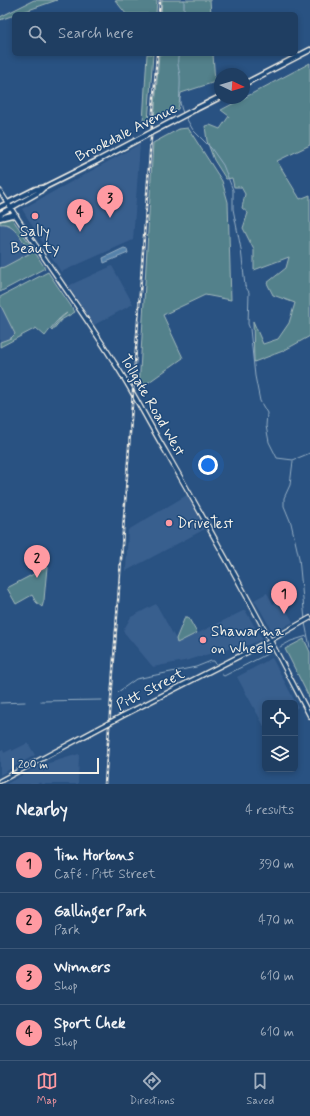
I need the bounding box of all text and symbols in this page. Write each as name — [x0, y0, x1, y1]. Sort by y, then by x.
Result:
search box — [12, 12, 298, 56]
icon: search — [26, 23, 48, 45]
text: Search here — [58, 24, 134, 44]
north arrow — [214, 68, 250, 104]
street label: Brookdale Avenue — [72, 99, 181, 167]
pin: 3 — [97, 185, 123, 218]
pin: 4 — [67, 199, 93, 232]
marker: Sally Beauty — [30, 211, 40, 221]
place label: Sally Beauty — [11, 222, 60, 259]
street label: Tollgate Road West — [115, 351, 190, 460]
your location — [198, 455, 218, 475]
place label: DriveTest — [177, 514, 234, 534]
marker: DriveTest — [164, 518, 174, 528]
pin: 2 — [24, 545, 50, 578]
pin: 1 — [271, 581, 297, 614]
place label: Shawarma on Wheels — [211, 622, 285, 659]
marker: Shawarma on Wheels — [198, 635, 208, 645]
street label: Pitt Street — [113, 664, 188, 716]
map controls — [262, 700, 298, 772]
button: locate — [262, 700, 298, 736]
button: layers — [262, 736, 298, 772]
scale bar — [12, 756, 99, 775]
text: 200 m — [18, 758, 48, 772]
text: Nearby — [16, 799, 68, 821]
text: 4 results — [245, 802, 294, 819]
text: Tim Hortons — [54, 846, 134, 866]
text: 1 — [26, 856, 32, 873]
text: 390 m — [259, 856, 294, 873]
text: Café · Pitt Street — [54, 866, 156, 883]
text: Gallinger Park — [54, 902, 146, 922]
text: 2 — [26, 912, 32, 929]
text: 470 m — [258, 912, 294, 929]
text: Park — [54, 922, 80, 939]
text: Winners — [54, 958, 111, 978]
text: 3 — [26, 968, 32, 985]
text: 610 m — [260, 968, 294, 985]
text: Shop — [54, 978, 78, 995]
text: Sport Chek — [54, 1014, 126, 1034]
text: 4 — [25, 1024, 33, 1041]
text: 610 m — [260, 1024, 294, 1041]
text: Shop — [54, 1034, 78, 1051]
tab: Map — [36, 1070, 58, 1108]
tab: Directions — [129, 1070, 175, 1108]
tab: Saved — [246, 1070, 274, 1108]

